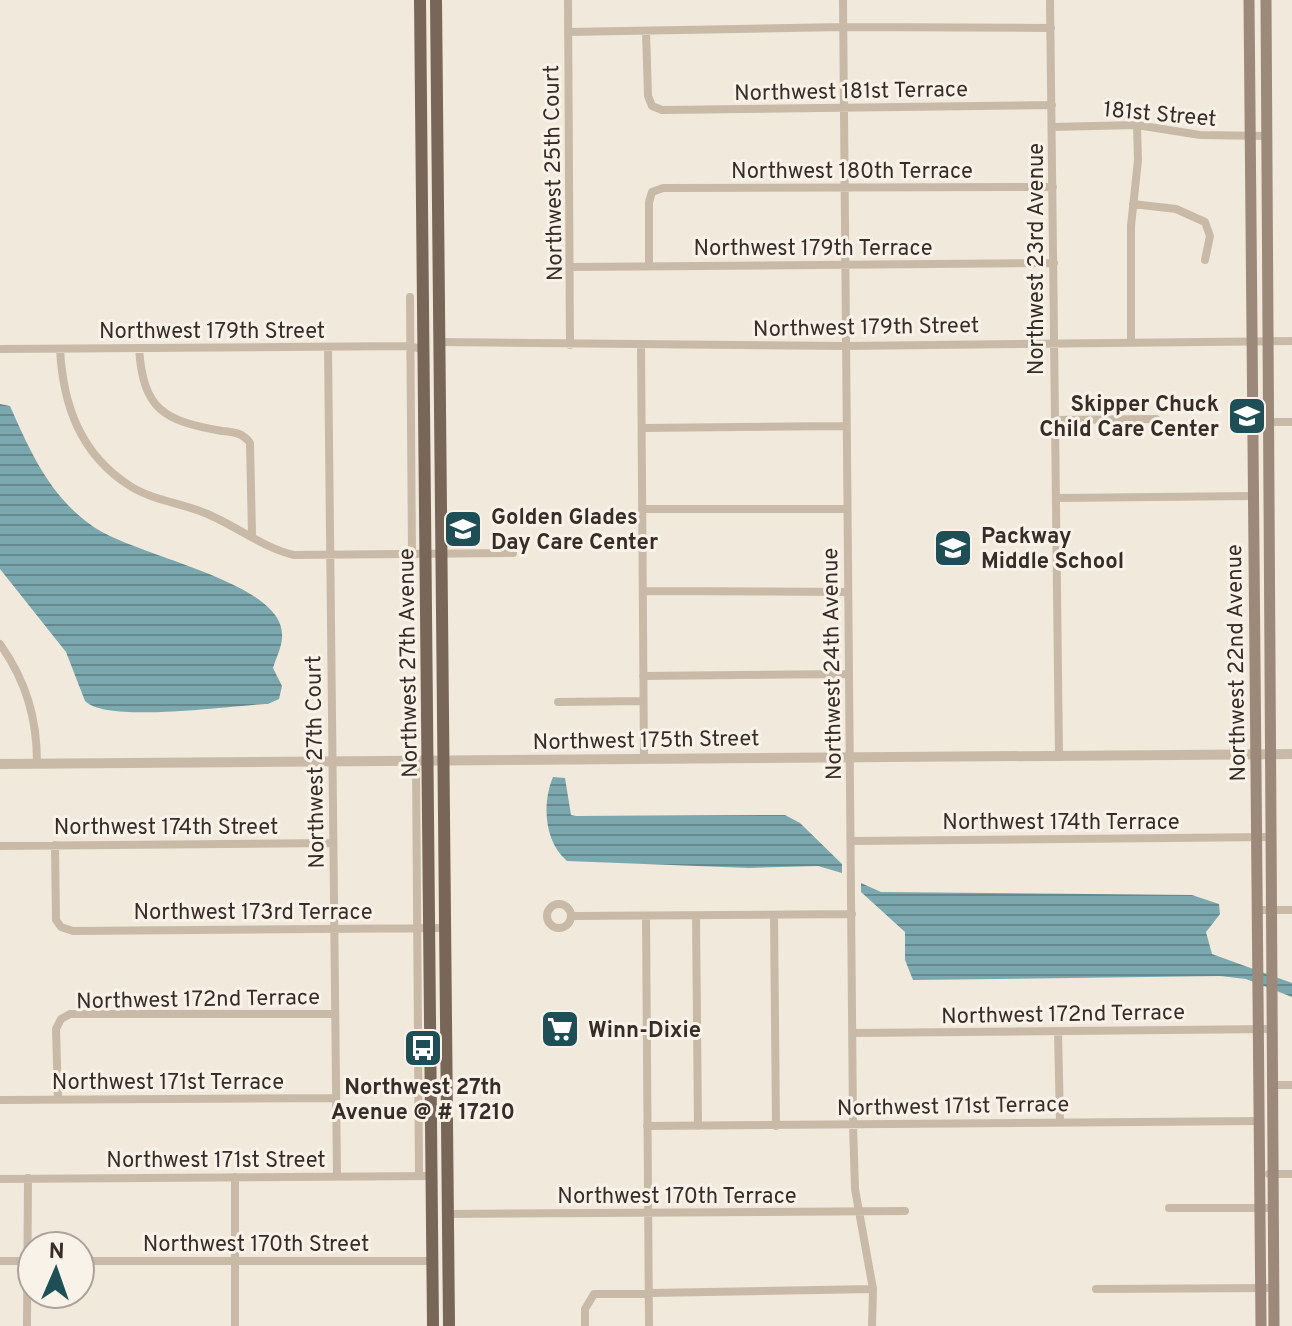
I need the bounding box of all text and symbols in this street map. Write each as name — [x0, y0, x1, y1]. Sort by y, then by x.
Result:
street label: Northwest 25th Court — [539, 65, 570, 281]
street label: Northwest 181st Terrace — [734, 77, 968, 108]
street label: 181st Street — [1102, 97, 1218, 134]
street label: Northwest 23rd Avenue — [1024, 143, 1051, 375]
street label: Northwest 180th Terrace — [731, 159, 973, 186]
street label: Northwest 179th Terrace — [693, 236, 933, 263]
street label: Northwest 179th Street — [753, 313, 979, 344]
street label: Northwest 179th Street — [99, 319, 325, 346]
place label: Skipper Chuck Child Care Center — [1039, 392, 1219, 444]
school or university icon: Skipper Chuck Child Care Center — [1226, 395, 1268, 437]
place label: Golden Glades Day Care Center — [491, 505, 658, 557]
school or university icon: Golden Glades Day Care Center — [442, 508, 484, 550]
place label: Packway Middle School — [981, 524, 1124, 576]
school or university icon: Packway Middle School — [932, 527, 974, 569]
street label: Northwest 22nd Avenue — [1222, 544, 1253, 782]
street label: Northwest 27th Avenue — [394, 548, 425, 778]
street label: Northwest 24th Avenue — [818, 548, 849, 780]
street label: Northwest 27th Court — [301, 655, 332, 869]
street label: Northwest 175th Street — [532, 726, 760, 757]
street label: Northwest 174th Terrace — [942, 810, 1180, 837]
street label: Northwest 174th Street — [54, 815, 278, 842]
street label: Northwest 173rd Terrace — [133, 900, 373, 927]
street label: Northwest 172nd Terrace — [76, 985, 320, 1016]
street label: Northwest 172nd Terrace — [941, 1000, 1185, 1031]
supermarket icon: Winn-Dixie — [539, 1008, 581, 1050]
place label: Winn-Dixie — [588, 1018, 701, 1045]
bus stop icon: Northwest 27th Avenue @ # 17210 — [402, 1027, 444, 1069]
street label: Northwest 171st Terrace — [52, 1070, 284, 1097]
place label: Northwest 27th Avenue @ # 17210 — [331, 1075, 515, 1127]
street label: Northwest 171st Terrace — [837, 1092, 1069, 1123]
street label: Northwest 171st Street — [106, 1148, 326, 1175]
street label: Northwest 170th Terrace — [557, 1184, 797, 1211]
north arrow — [16, 1230, 96, 1310]
street label: Northwest 170th Street — [143, 1232, 369, 1259]
text: N — [48, 1239, 65, 1266]

